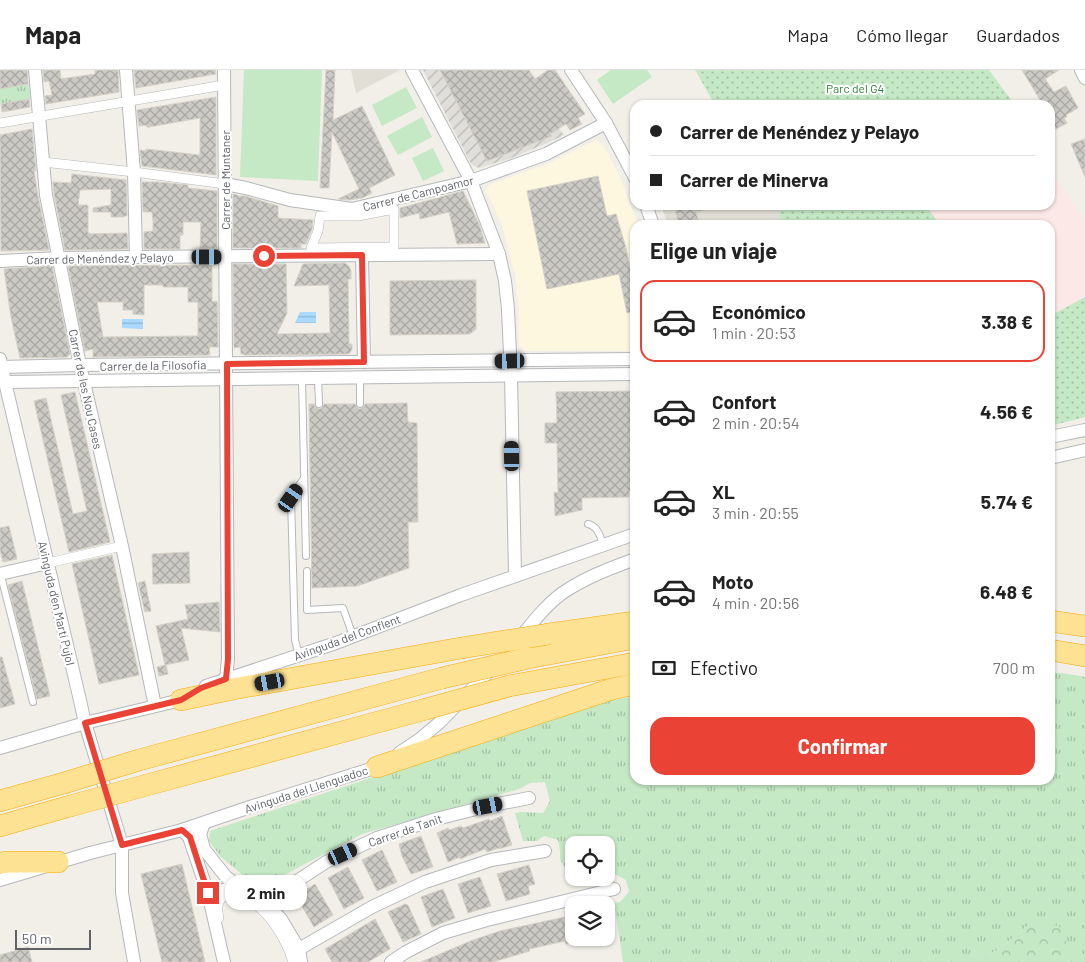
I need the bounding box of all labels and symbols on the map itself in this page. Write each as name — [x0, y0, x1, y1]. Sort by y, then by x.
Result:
park label: Parc del G4 — [826, 81, 884, 95]
street label: Carrer de Muntaner — [218, 130, 232, 230]
street label: Carrer de Campoamor — [361, 172, 475, 214]
route start — [253, 245, 275, 267]
street label: Carrer de Menéndez y Pelayo — [26, 250, 174, 266]
car — [192, 250, 222, 265]
street label: Carrer de les Nou Cases — [66, 328, 106, 451]
car — [494, 353, 525, 369]
street label: Carrer de la Filosofia — [99, 357, 207, 373]
car — [504, 441, 519, 471]
car — [276, 481, 305, 515]
street label: Avinguda d'en Martí Pujol — [36, 539, 78, 667]
street label: Avinguda del Conflent — [292, 611, 402, 663]
car — [253, 672, 286, 692]
street label: Avinguda del Llenguadoc — [243, 762, 369, 816]
car — [471, 796, 504, 816]
street label: Carrer de Tanit — [366, 811, 444, 849]
car — [326, 841, 359, 867]
callout: 2 min — [226, 876, 308, 910]
route end — [197, 882, 219, 904]
scale bar — [15, 927, 91, 950]

